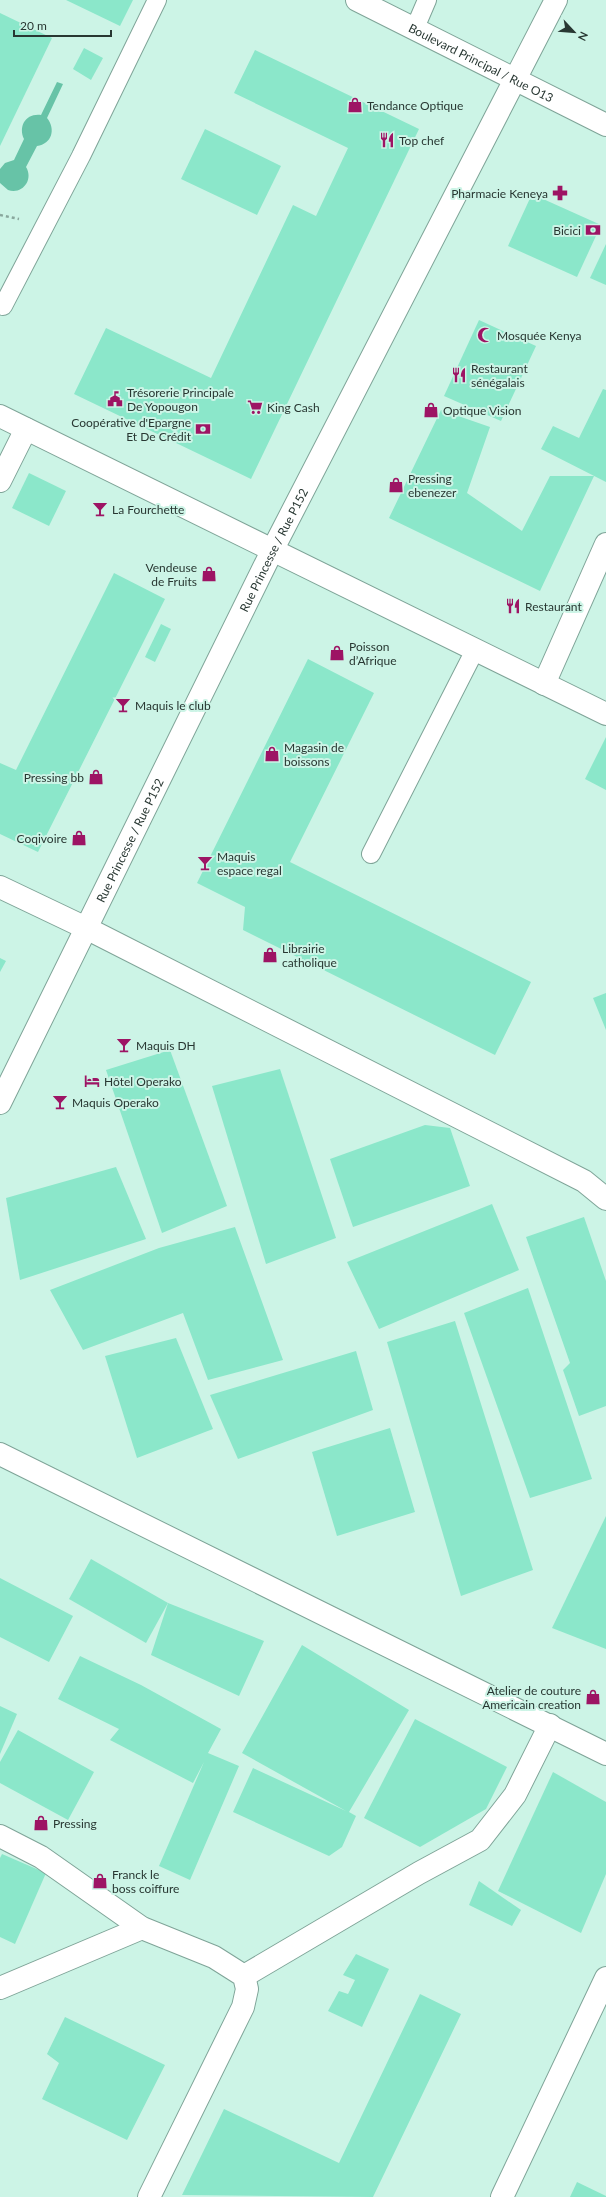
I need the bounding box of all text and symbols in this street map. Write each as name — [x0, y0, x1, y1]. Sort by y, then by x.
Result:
scale bar — [14, 12, 111, 38]
north arrow — [554, 12, 594, 52]
text: 20 m — [20, 18, 47, 33]
street label: Boulevard Principal / Rue O13 — [406, 20, 556, 105]
text: N — [576, 30, 591, 43]
shop icon: Tendance Optique — [346, 96, 364, 114]
place label: Tendance Optique — [367, 98, 463, 113]
restaurant icon: Top chef — [378, 131, 396, 149]
place label: Top chef — [399, 133, 445, 148]
pharmacy icon: Pharmacie Keneya — [551, 184, 569, 202]
place label: Pharmacie Keneya — [451, 186, 548, 201]
bank icon: Bicici — [584, 221, 602, 239]
place label: Bicici — [553, 223, 581, 238]
mosque icon: Mosquée Kenya — [476, 326, 494, 344]
place label: Mosquée Kenya — [497, 328, 582, 343]
place label: Restaurant sénégalais — [471, 361, 528, 390]
restaurant icon: Restaurant sénégalais — [450, 366, 468, 384]
place label: Trésorerie Principale De Yopougon — [127, 385, 234, 414]
public building icon: Trésorerie Principale De Yopougon — [106, 390, 124, 408]
supermarket icon: King Cash — [246, 398, 264, 416]
place label: King Cash — [267, 400, 320, 415]
shop icon: Optique Vision — [422, 401, 440, 419]
place label: Optique Vision — [443, 403, 522, 418]
place label: Coopérative d'Epargne Et De Crédit — [71, 415, 192, 444]
bank icon: Coopérative d'Epargne Et De Crédit — [194, 420, 212, 438]
place label: Pressing ebenezer — [408, 471, 457, 500]
shop icon: Pressing ebenezer — [387, 476, 405, 494]
street label: Rue Princesse / Rue P152 — [236, 485, 311, 614]
bar icon: La Fourchette — [91, 500, 109, 518]
place label: La Fourchette — [112, 502, 184, 517]
place label: Vendeuse de Fruits — [145, 560, 197, 589]
shop icon: Vendeuse de Fruits — [200, 565, 218, 583]
restaurant icon: Restaurant — [504, 597, 522, 615]
place label: Restaurant — [525, 599, 582, 614]
place label: Poisson d’Afrique — [349, 639, 397, 668]
shop icon: Poisson d’Afrique — [328, 644, 346, 662]
bar icon: Maquis le club — [114, 696, 132, 714]
place label: Maquis le club — [135, 698, 211, 713]
place label: Magasin de boissons — [284, 740, 344, 769]
shop icon: Magasin de boissons — [263, 745, 281, 763]
shop icon: Pressing bb — [87, 768, 105, 786]
place label: Pressing bb — [24, 770, 84, 785]
street label: Rue Princesse / Rue P152 — [93, 776, 166, 905]
shop icon: Coqivoire — [70, 829, 88, 847]
place label: Coqivoire — [17, 831, 67, 846]
place label: Maquis espace regal — [217, 849, 282, 878]
bar icon: Maquis espace regal — [196, 854, 214, 872]
place label: Librairie catholique — [282, 941, 337, 970]
shop icon: Librairie catholique — [261, 946, 279, 964]
bar icon: Maquis DH — [115, 1036, 133, 1054]
place label: Maquis DH — [136, 1038, 196, 1053]
hotel icon: Hôtel Operako — [83, 1072, 101, 1090]
place label: Hôtel Operako — [104, 1074, 182, 1089]
bar icon: Maquis Operako — [51, 1093, 69, 1111]
place label: Maquis Operako — [72, 1095, 159, 1110]
place label: Atelier de couture Americain creation — [482, 1683, 581, 1712]
shop icon: Atelier de couture Americain creation — [584, 1688, 602, 1706]
shop icon: Pressing — [32, 1814, 50, 1832]
place label: Pressing — [53, 1816, 97, 1831]
place label: Franck le boss coiffure — [112, 1867, 179, 1896]
shop icon: Franck le boss coiffure — [91, 1872, 109, 1890]

